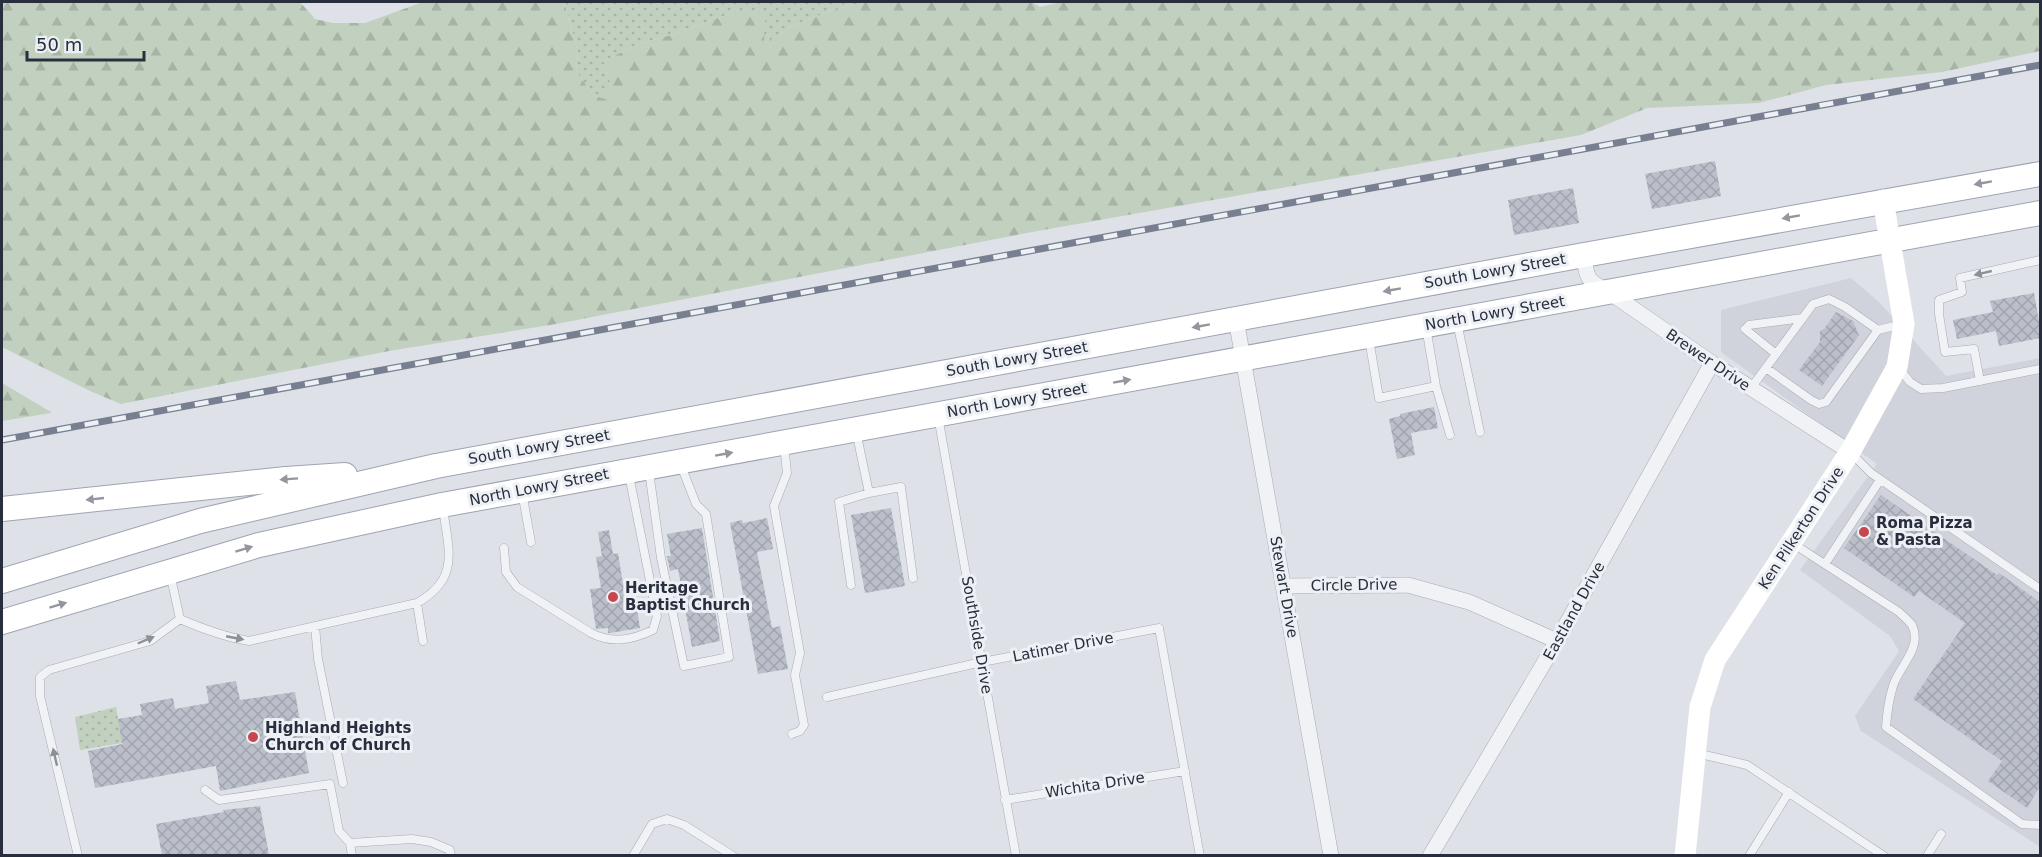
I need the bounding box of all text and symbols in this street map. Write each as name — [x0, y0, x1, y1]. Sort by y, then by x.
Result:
scale bar — [27, 24, 144, 62]
text: 50 m — [36, 34, 82, 55]
one-way arrow — [1973, 179, 1992, 188]
one-way arrow — [1781, 213, 1800, 222]
street label: South Lowry Street — [1423, 250, 1567, 292]
one-way arrow — [1974, 268, 1993, 278]
one-way arrow — [1383, 286, 1402, 295]
street label: North Lowry Street — [1424, 292, 1566, 334]
one-way arrow — [1191, 322, 1210, 331]
street label: Brewer Drive — [1662, 325, 1754, 395]
street label: South Lowry Street — [945, 338, 1089, 380]
one-way arrow — [1113, 376, 1132, 385]
street label: North Lowry Street — [946, 379, 1088, 421]
street label: South Lowry Street — [467, 426, 611, 468]
one-way arrow — [715, 449, 734, 458]
street label: Ken Pilkerton Drive — [1755, 463, 1847, 593]
street label: North Lowry Street — [468, 465, 610, 509]
one-way arrow — [279, 474, 298, 483]
one-way arrow — [85, 494, 104, 504]
place label: Roma Pizza & Pasta — [1876, 514, 1973, 549]
marker: Roma Pizza & Pasta — [1857, 525, 1871, 539]
street label: Stewart Drive — [1266, 535, 1302, 639]
one-way arrow — [236, 544, 254, 553]
street label: Eastland Drive — [1540, 559, 1608, 663]
street label: Southside Drive — [958, 575, 996, 695]
street label: Circle Drive — [1310, 575, 1398, 595]
place label: Heritage Baptist Church — [625, 579, 750, 614]
marker: Heritage Baptist Church — [606, 590, 620, 604]
one-way arrow — [49, 600, 67, 609]
street label: Latimer Drive — [1011, 628, 1115, 666]
one-way arrow — [226, 634, 245, 643]
one-way arrow — [138, 635, 156, 645]
place label: Highland Heights Church of Church — [265, 719, 411, 754]
marker: Highland Heights Church of Church — [246, 730, 260, 744]
one-way arrow — [50, 747, 59, 766]
street label: Wichita Drive — [1044, 768, 1146, 802]

